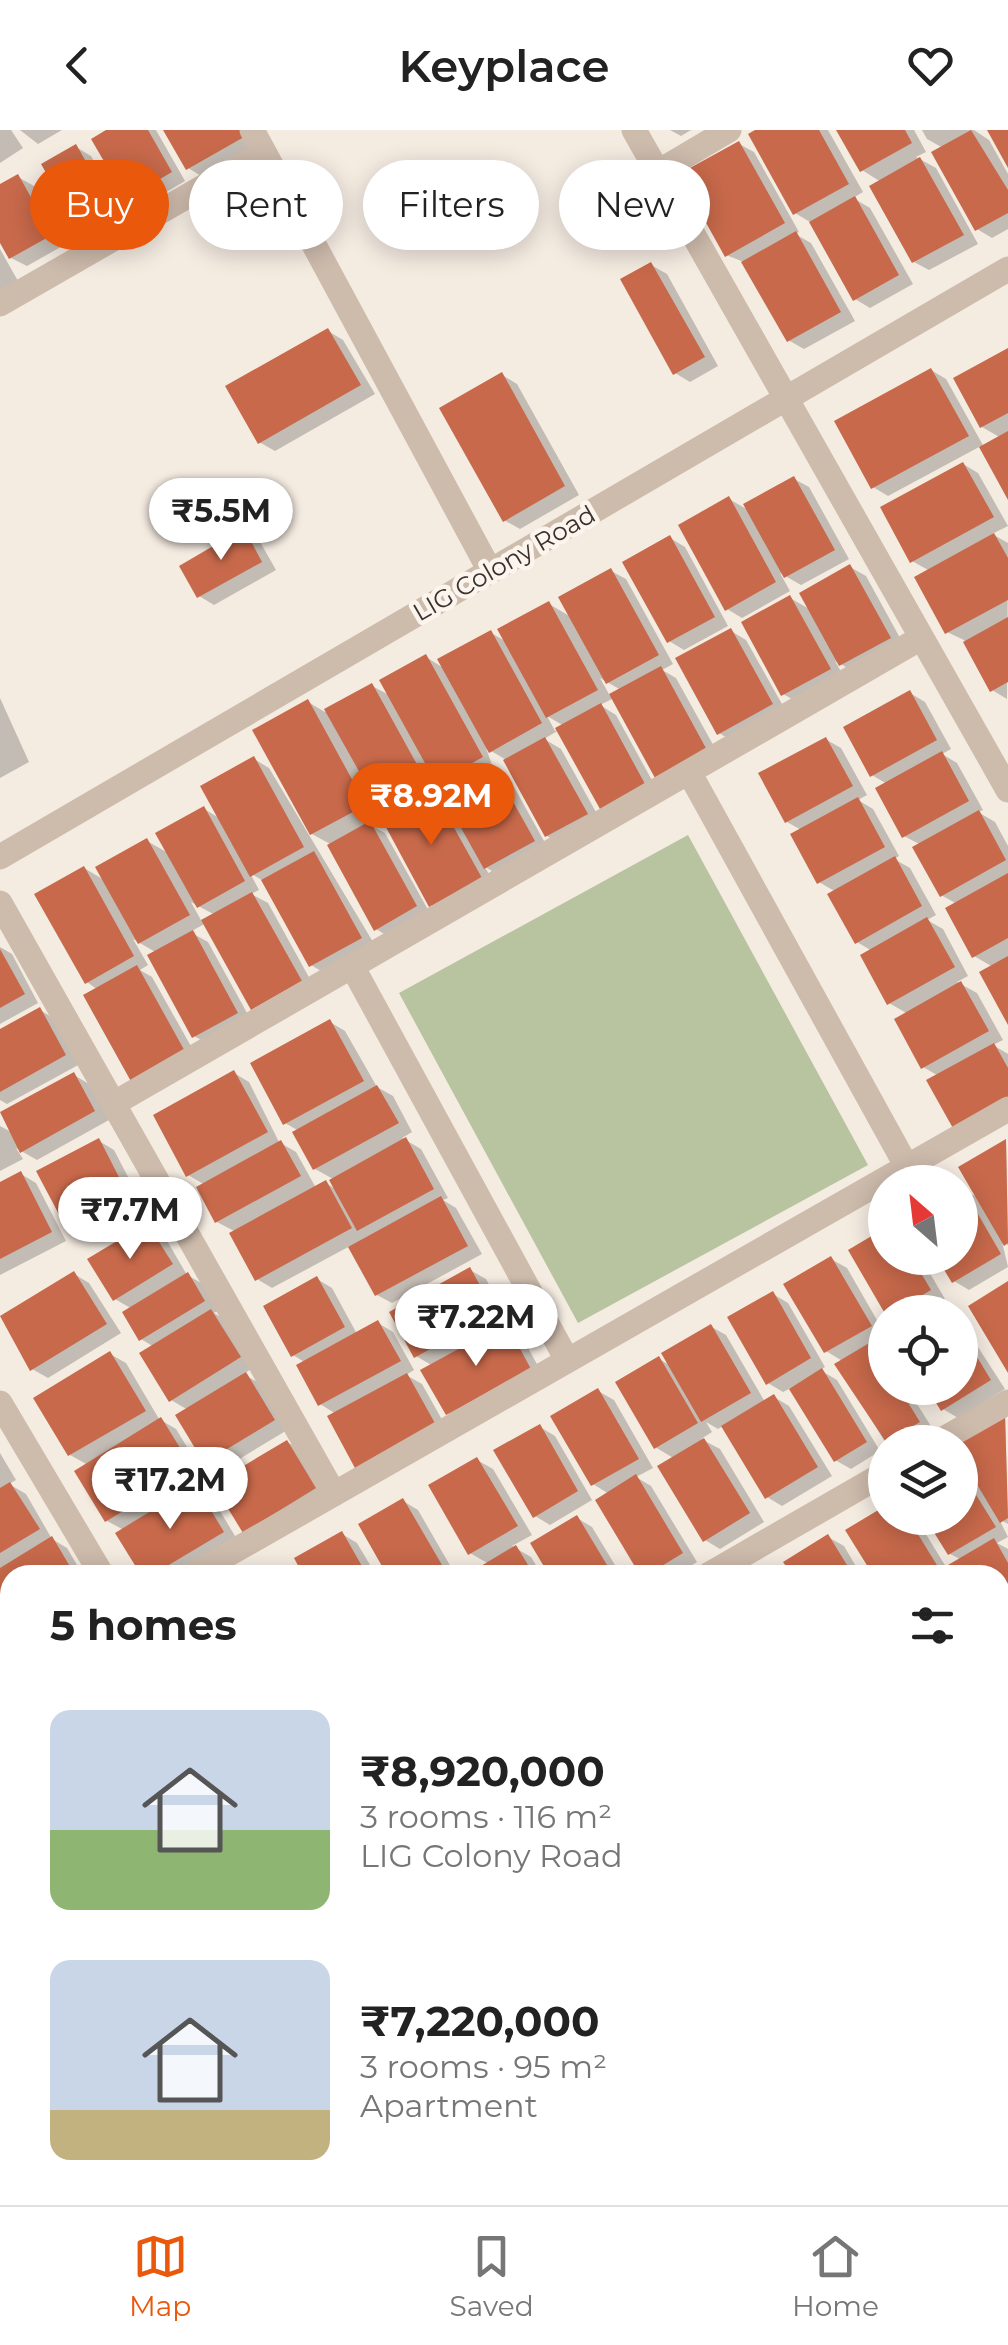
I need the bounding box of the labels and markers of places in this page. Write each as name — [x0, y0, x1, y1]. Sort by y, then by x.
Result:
pin: ₹5.5M — [151, 478, 291, 563]
pin: ₹8.92M — [350, 763, 512, 848]
pin: ₹7.7M — [60, 1177, 200, 1262]
pin: ₹7.22M — [395, 1284, 557, 1369]
pin: ₹17.2M — [89, 1447, 251, 1532]

